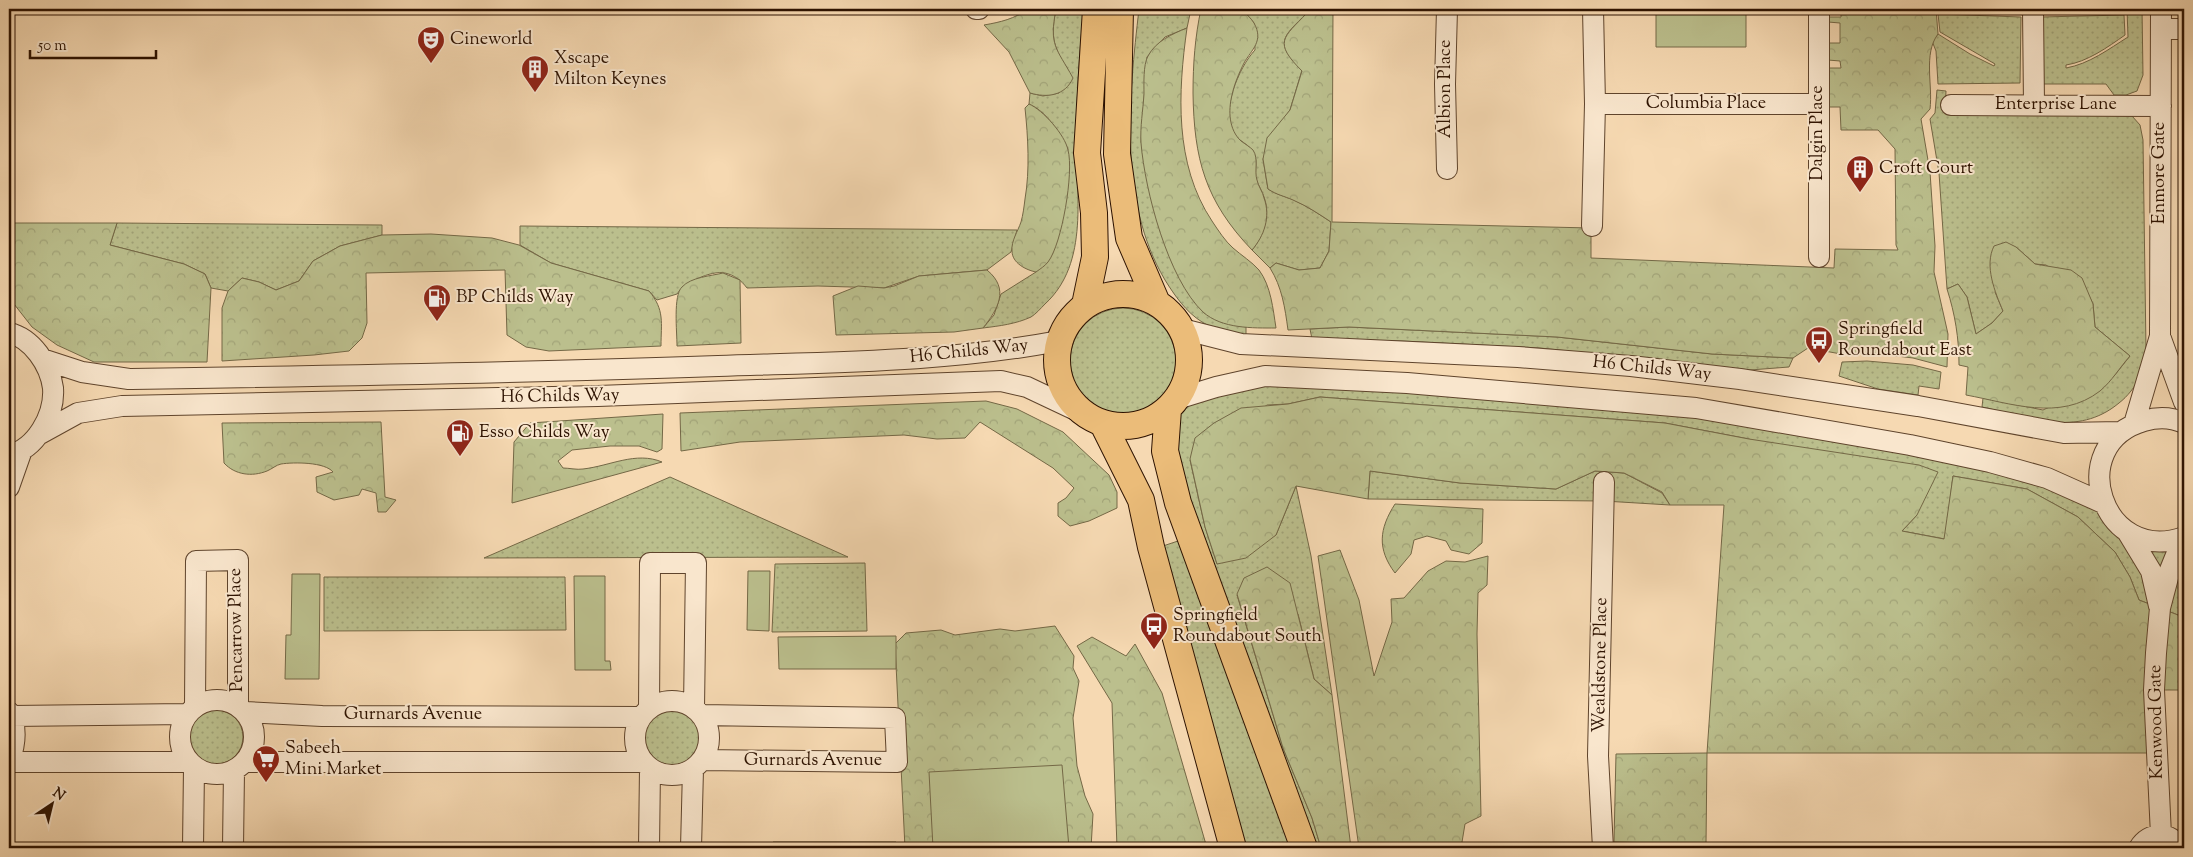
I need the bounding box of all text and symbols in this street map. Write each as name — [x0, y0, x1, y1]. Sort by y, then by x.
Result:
theatre icon: Cineworld — [416, 25, 446, 64]
place label: Cineworld — [450, 27, 532, 53]
scale bar — [30, 28, 156, 60]
text: 50 m — [37, 36, 67, 57]
street label: Albion Place — [1433, 40, 1459, 138]
place label: Xscape Milton Keynes — [554, 46, 666, 93]
building icon: Xscape Milton Keynes — [520, 54, 550, 93]
street label: Dalgin Place — [1805, 85, 1831, 181]
street label: Columbia Place — [1646, 91, 1766, 117]
street label: Enterprise Lane — [1995, 92, 2117, 118]
street label: Enmore Gate — [2147, 122, 2173, 224]
building icon: Croft Court — [1845, 154, 1875, 193]
place label: Croft Court — [1879, 156, 1973, 182]
fuel station icon: BP Childs Way — [422, 283, 452, 322]
place label: BP Childs Way — [456, 285, 573, 311]
place label: Springfield Roundabout East — [1838, 317, 1972, 364]
bus stop icon: Springfield Roundabout East — [1804, 325, 1834, 364]
street label: H6 Childs Way — [908, 333, 1030, 371]
street label: H6 Childs Way — [1591, 350, 1713, 388]
street label: H6 Childs Way — [500, 383, 620, 411]
fuel station icon: Esso Childs Way — [445, 418, 475, 457]
place label: Esso Childs Way — [479, 420, 610, 446]
street label: Pencarrow Place — [223, 568, 251, 692]
street label: Wealdstone Place — [1587, 597, 1615, 733]
place label: Springfield Roundabout South — [1173, 603, 1323, 650]
bus stop icon: Springfield Roundabout South — [1139, 611, 1169, 650]
street label: Kenwood Gate — [2143, 664, 2171, 780]
street label: Gurnards Avenue — [344, 702, 482, 728]
place label: Sabeeh Mini Market — [285, 736, 381, 783]
supermarket icon: Sabeeh Mini Market — [251, 744, 281, 783]
street label: Gurnards Avenue — [744, 748, 882, 774]
north arrow — [28, 780, 78, 830]
text: N — [48, 784, 69, 806]

